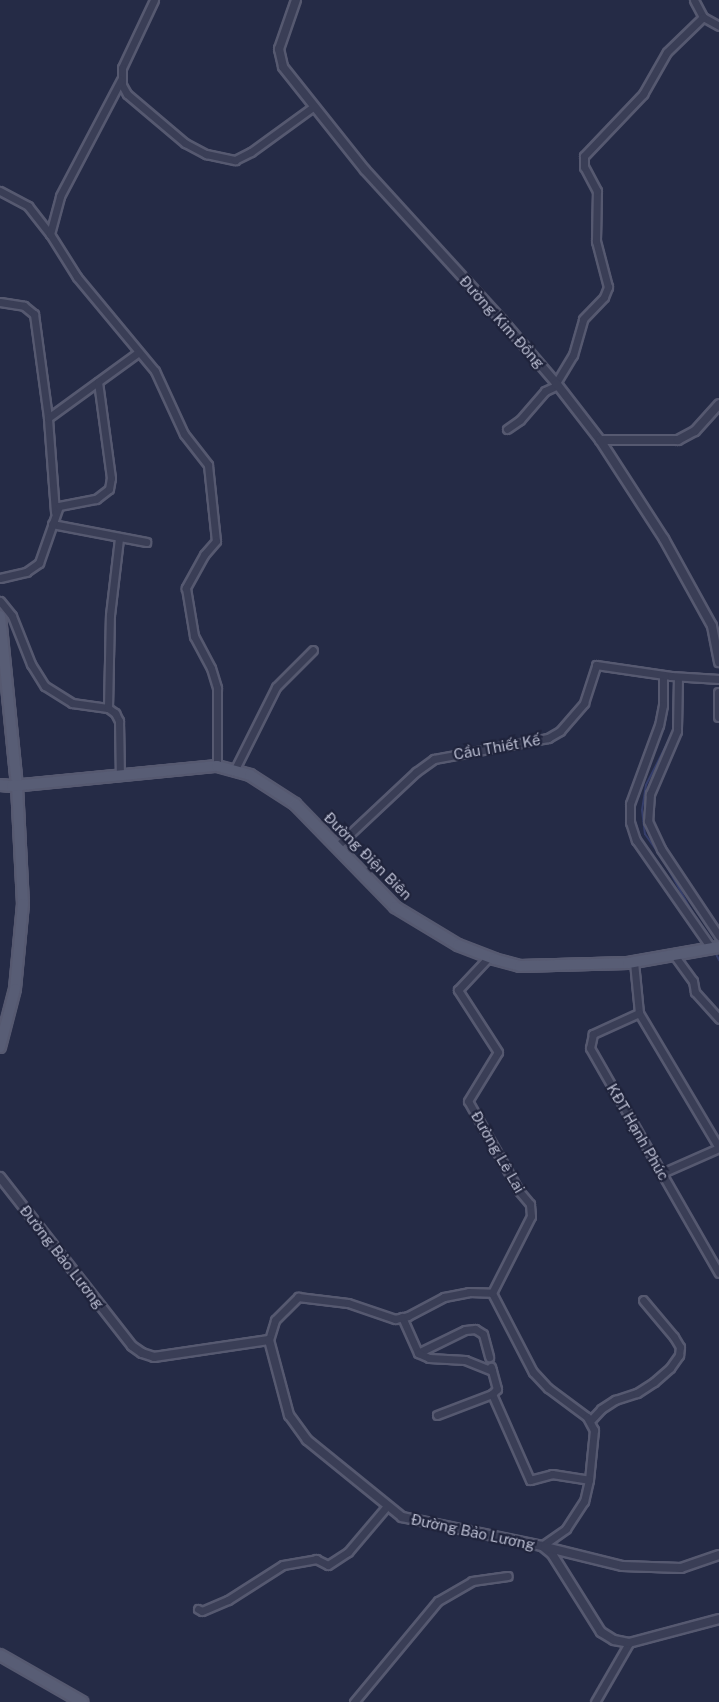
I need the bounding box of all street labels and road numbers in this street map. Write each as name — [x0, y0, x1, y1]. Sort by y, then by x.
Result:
street label: Đường Kim Đồng — [456, 272, 548, 372]
street label: Cầu Thiết Kế — [452, 730, 542, 764]
street label: Đường Điện Biên — [320, 808, 416, 904]
street label: KĐT Hạnh Phúc — [603, 1080, 673, 1184]
street label: Đường Lê Lai — [467, 1108, 529, 1196]
street label: Đường Bảo Lương — [16, 1202, 108, 1312]
street label: Đường Bảo Lương — [409, 1510, 537, 1554]

